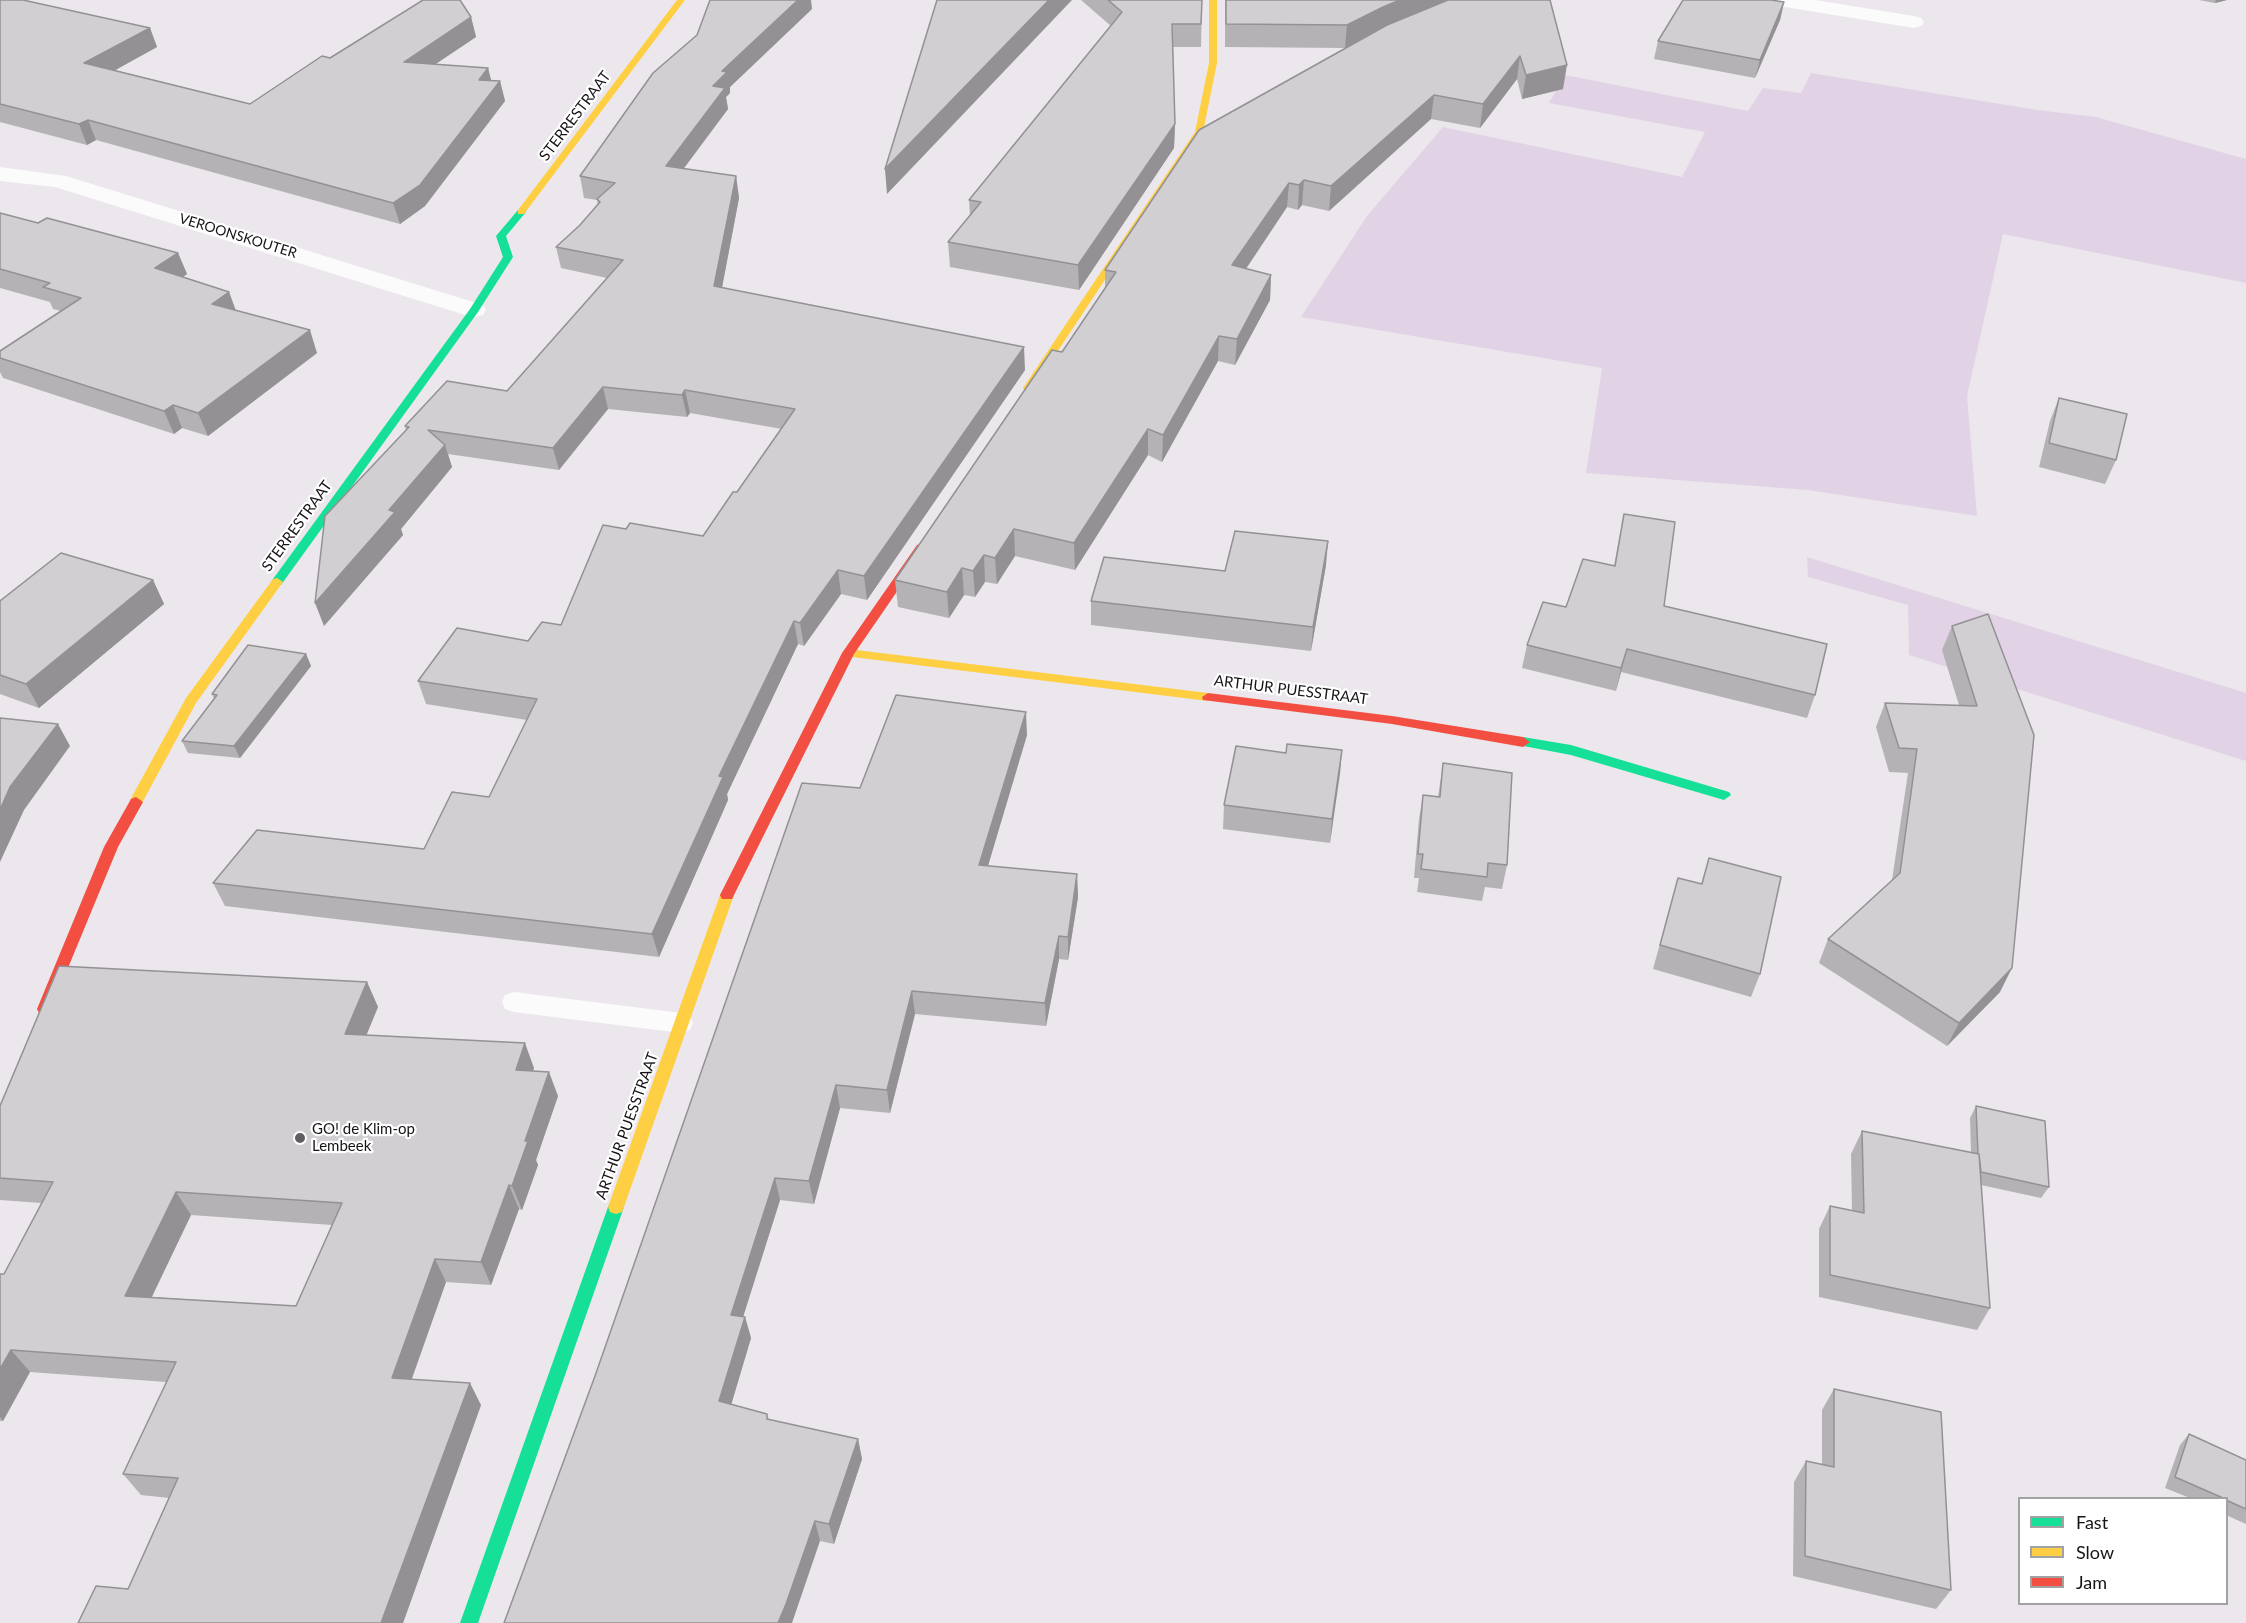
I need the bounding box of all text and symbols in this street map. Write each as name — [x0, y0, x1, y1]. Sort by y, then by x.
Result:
street label: STERRESTRAAT — [535, 68, 615, 164]
street label: VEROONSKOUTER — [177, 210, 299, 262]
street label: STERRESTRAAT — [258, 477, 336, 575]
street label: ARTHUR PUESSTRAAT — [1213, 672, 1369, 708]
street label: ARTHUR PUESSTRAAT — [592, 1050, 662, 1202]
place label: GO! de Klim-op Lembeek — [312, 1120, 415, 1155]
marker: GO! de Klim-op Lembeek — [293, 1131, 307, 1145]
legend — [2018, 1497, 2228, 1605]
text: Fast — [2076, 1511, 2108, 1533]
text: Slow — [2076, 1541, 2114, 1563]
text: Jam — [2076, 1571, 2107, 1593]

